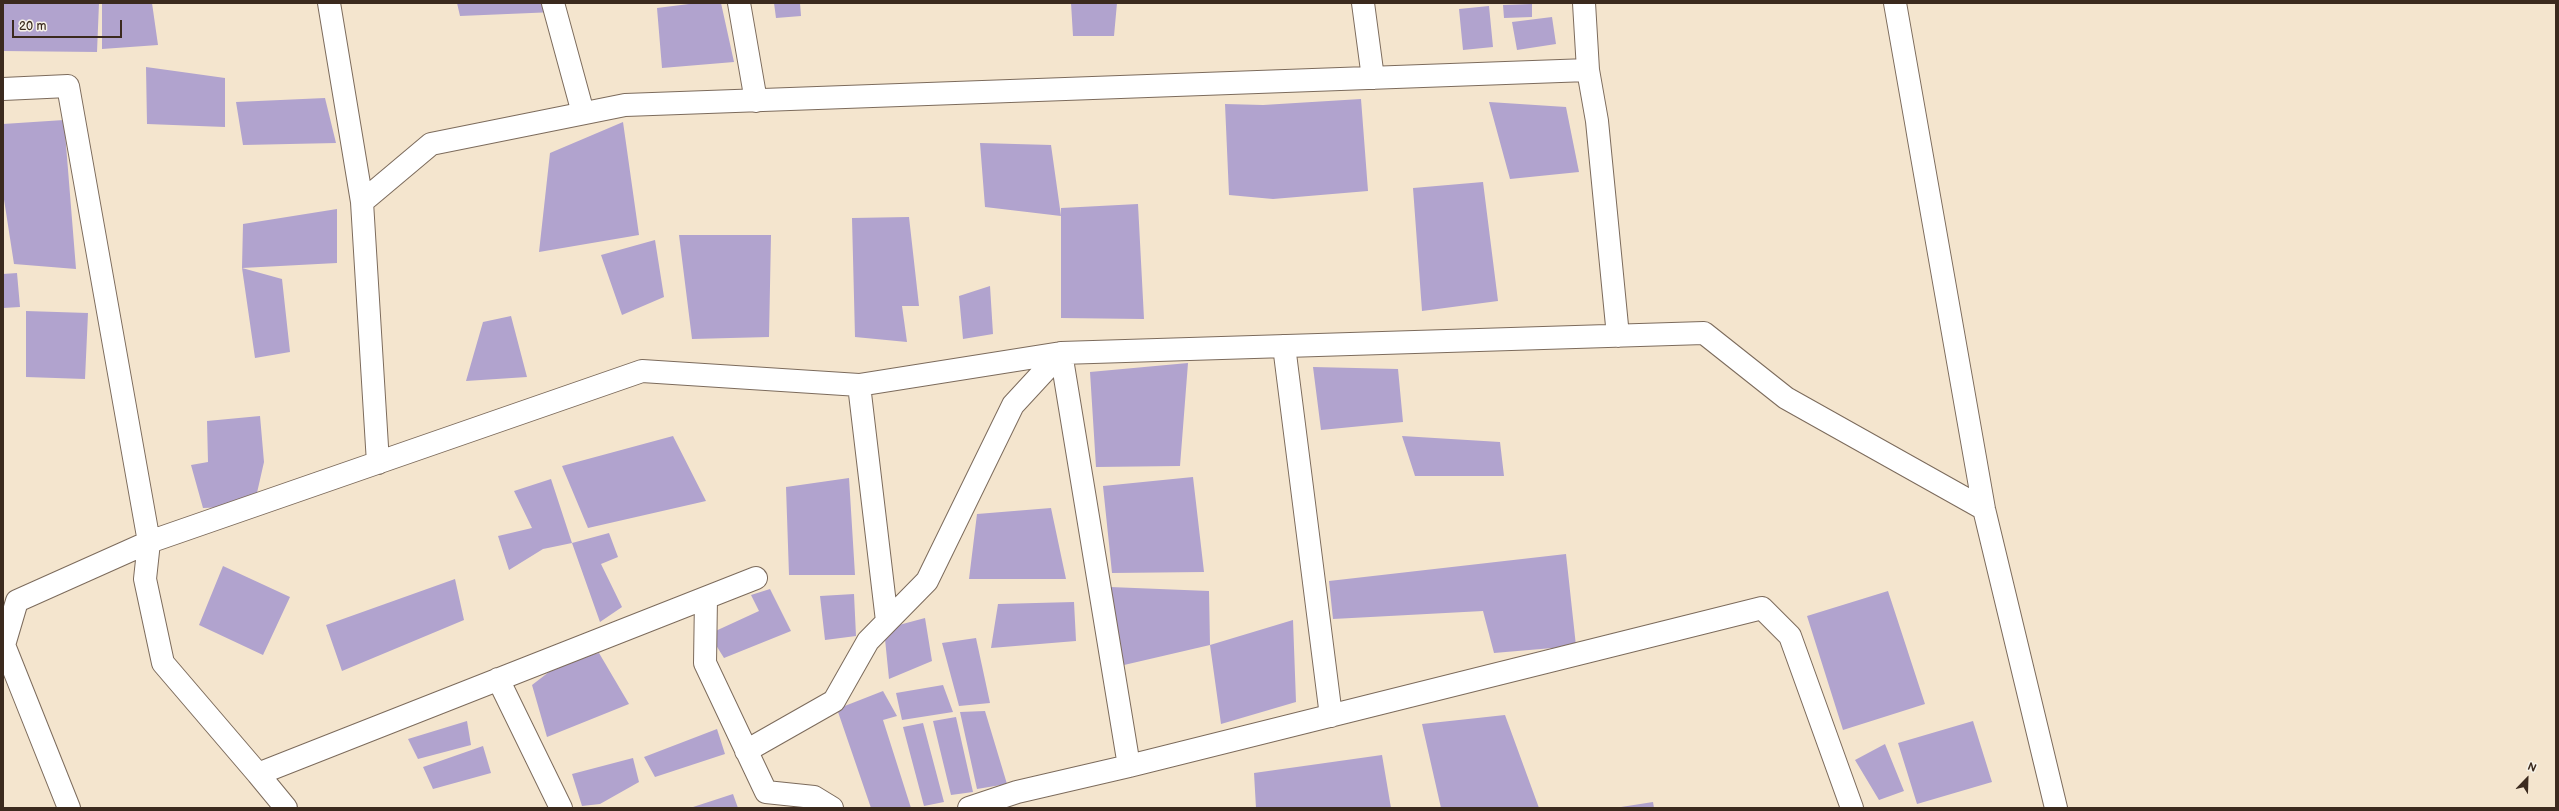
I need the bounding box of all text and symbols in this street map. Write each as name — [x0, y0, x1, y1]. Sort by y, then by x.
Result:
scale bar — [14, 12, 124, 38]
text: 20 m — [19, 19, 46, 34]
north arrow — [2507, 759, 2547, 799]
text: N — [2526, 760, 2538, 775]

